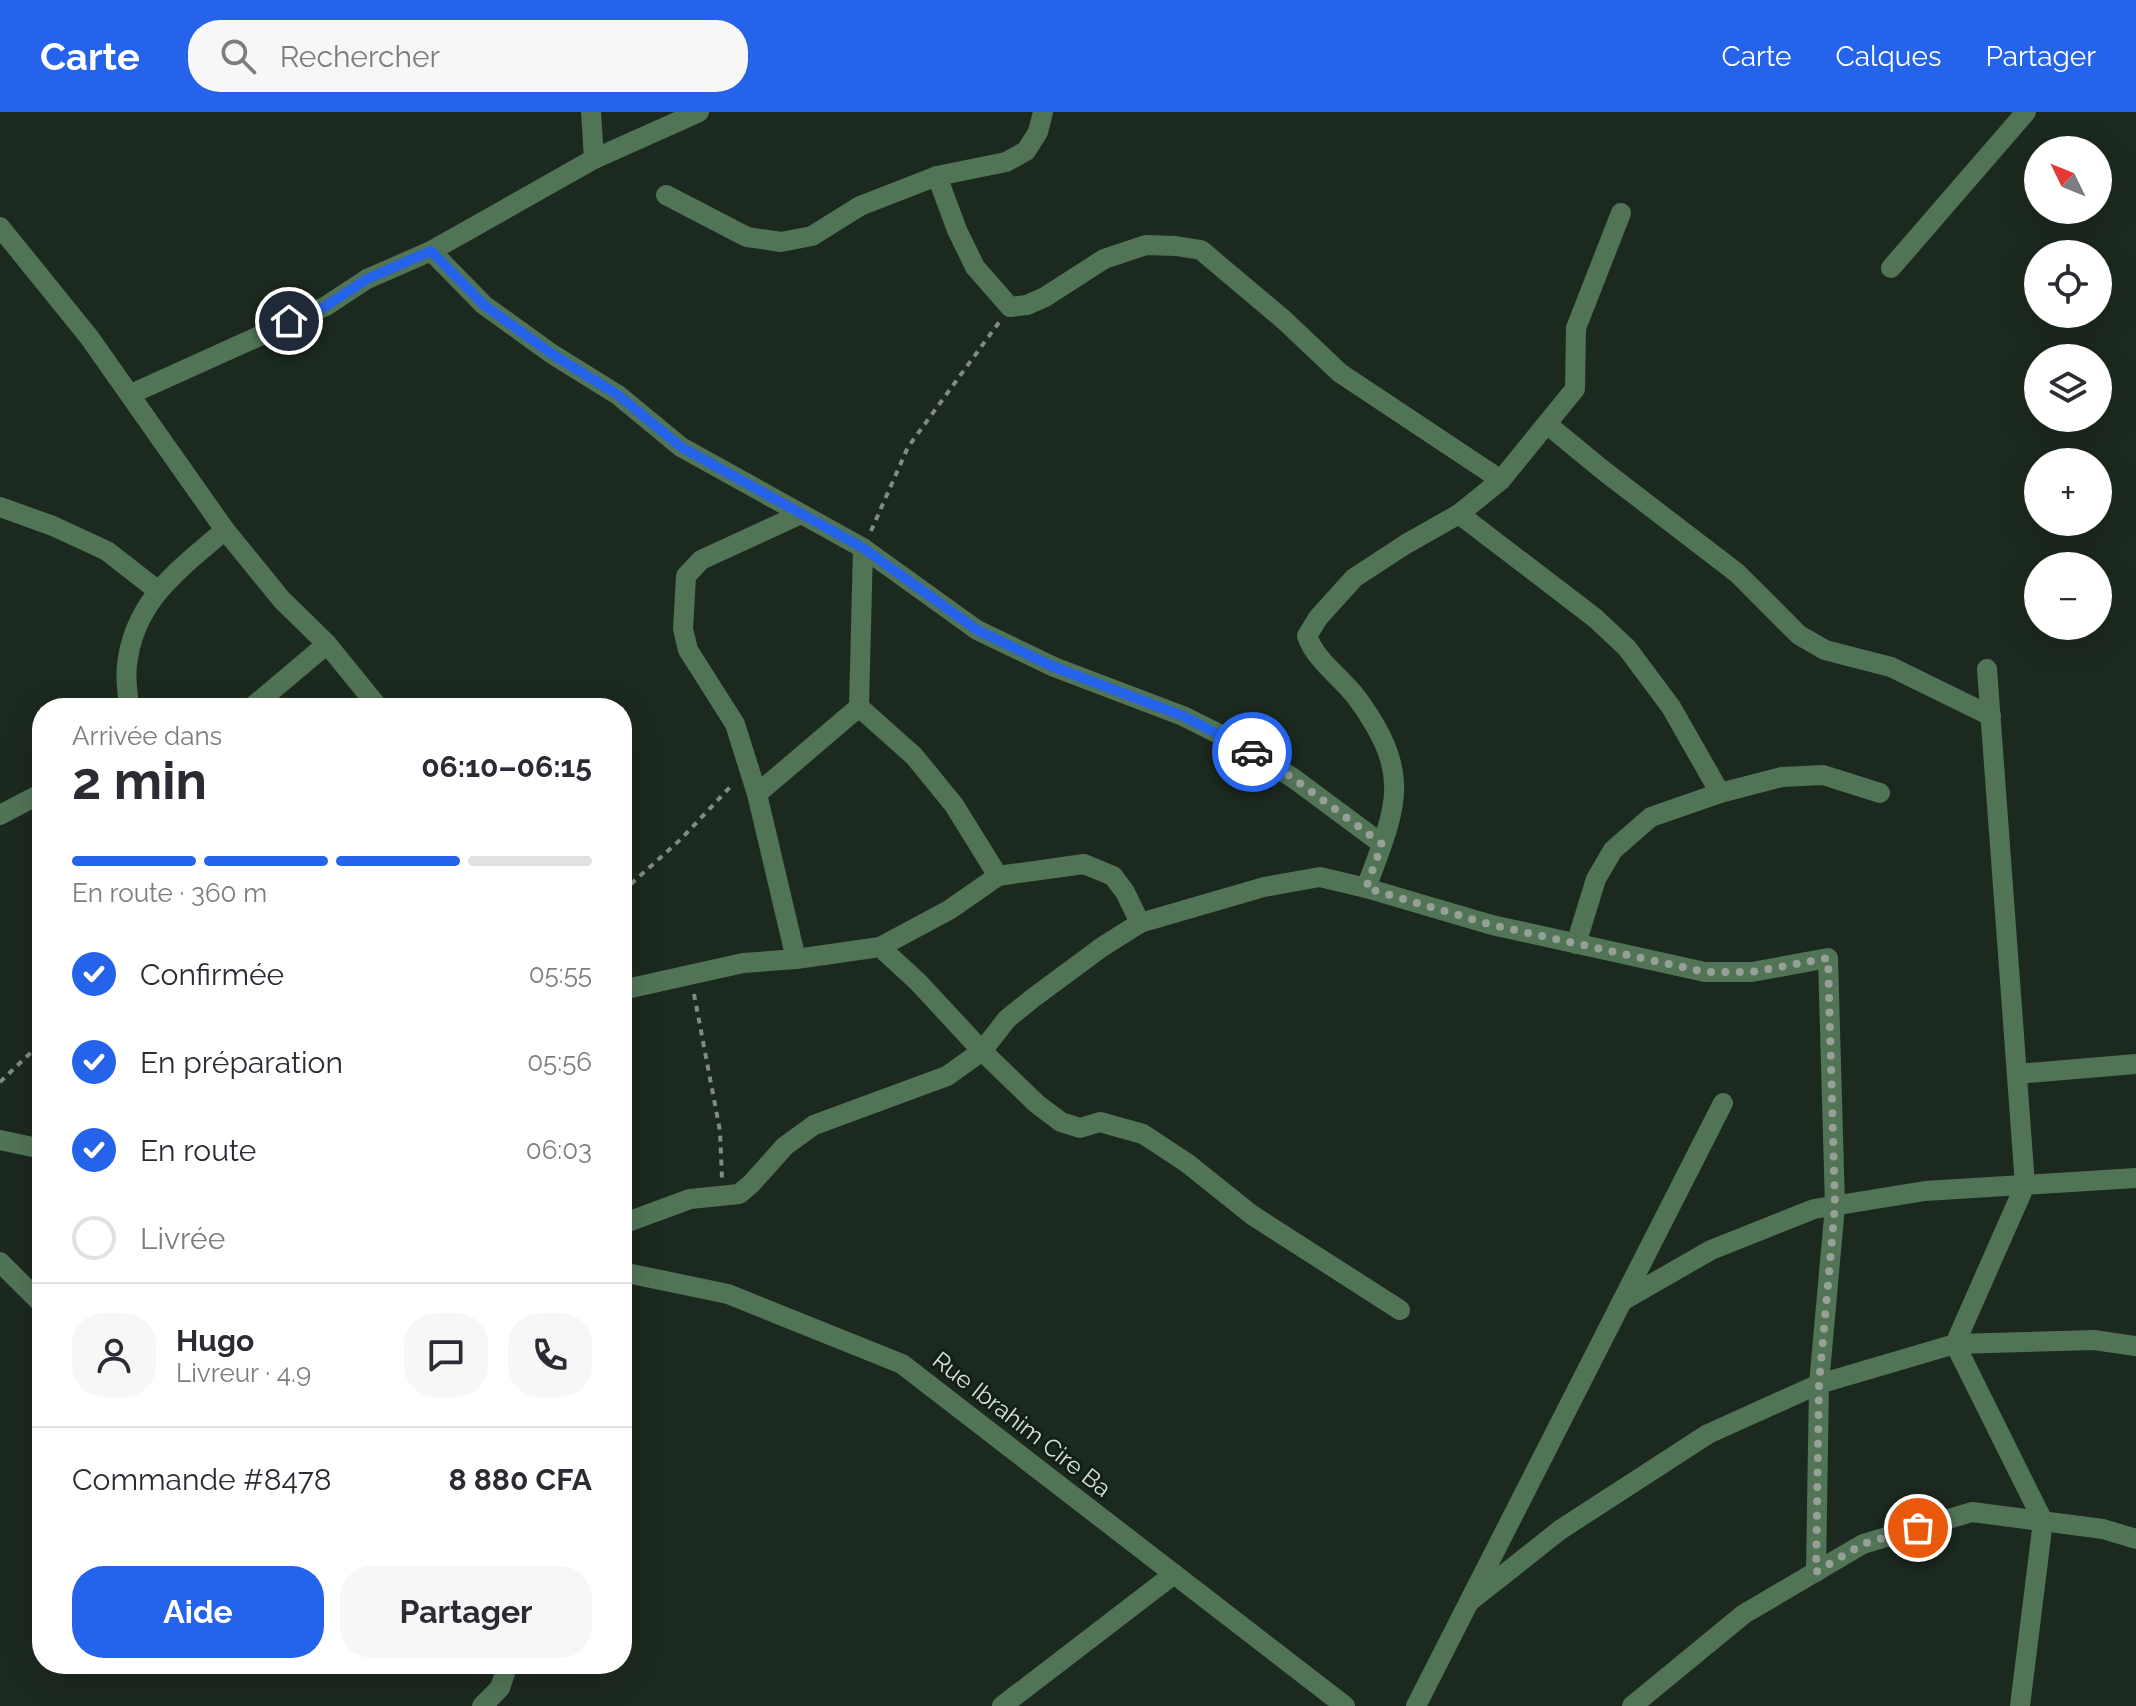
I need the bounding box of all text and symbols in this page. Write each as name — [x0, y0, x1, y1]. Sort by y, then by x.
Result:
search box — [188, 20, 748, 92]
text: Carte — [40, 34, 140, 79]
icon: search — [216, 34, 260, 78]
text: Rechercher — [280, 39, 440, 74]
text: Carte — [1722, 40, 1791, 73]
text: Calques — [1835, 40, 1941, 73]
text: Partager — [1985, 40, 2096, 73]
north arrow — [2024, 136, 2112, 224]
map controls — [2024, 136, 2112, 640]
button: locate — [2024, 240, 2112, 328]
pin — [255, 287, 323, 355]
icon: home — [267, 299, 311, 343]
button: layers — [2024, 344, 2112, 432]
button: + — [2024, 448, 2112, 536]
button: − — [2024, 552, 2112, 640]
courier — [1212, 712, 1292, 792]
text: Arrivée dans — [72, 721, 222, 751]
icon: car — [1230, 730, 1274, 774]
text: 06:10–06:15 — [421, 749, 592, 784]
text: 2 min — [72, 750, 207, 811]
text: En route · 360 m — [72, 878, 267, 908]
icon: check — [72, 952, 116, 996]
text: Confirmée — [140, 957, 284, 992]
text: 05:55 — [529, 959, 592, 989]
icon: check — [72, 1040, 116, 1084]
text: En préparation — [140, 1045, 343, 1080]
text: 05:56 — [527, 1047, 592, 1077]
icon: check — [72, 1128, 116, 1172]
text: En route — [140, 1133, 256, 1168]
text: 06:03 — [526, 1135, 592, 1165]
text: Livrée — [140, 1221, 225, 1256]
button: person — [72, 1313, 156, 1397]
button: chat — [404, 1313, 488, 1397]
button: phone — [508, 1313, 592, 1397]
text: Hugo — [176, 1323, 254, 1358]
street label: Rue Ibrahim Cire Ba — [927, 1345, 1117, 1503]
text: Livreur · 4.9 — [176, 1358, 311, 1388]
text: Commande #8478 — [72, 1462, 332, 1497]
text: 8 880 CFA — [448, 1462, 592, 1497]
pin — [1884, 1494, 1952, 1562]
icon: bag — [1896, 1506, 1940, 1550]
button: Aide — [72, 1566, 324, 1658]
button: Partager — [340, 1566, 592, 1658]

